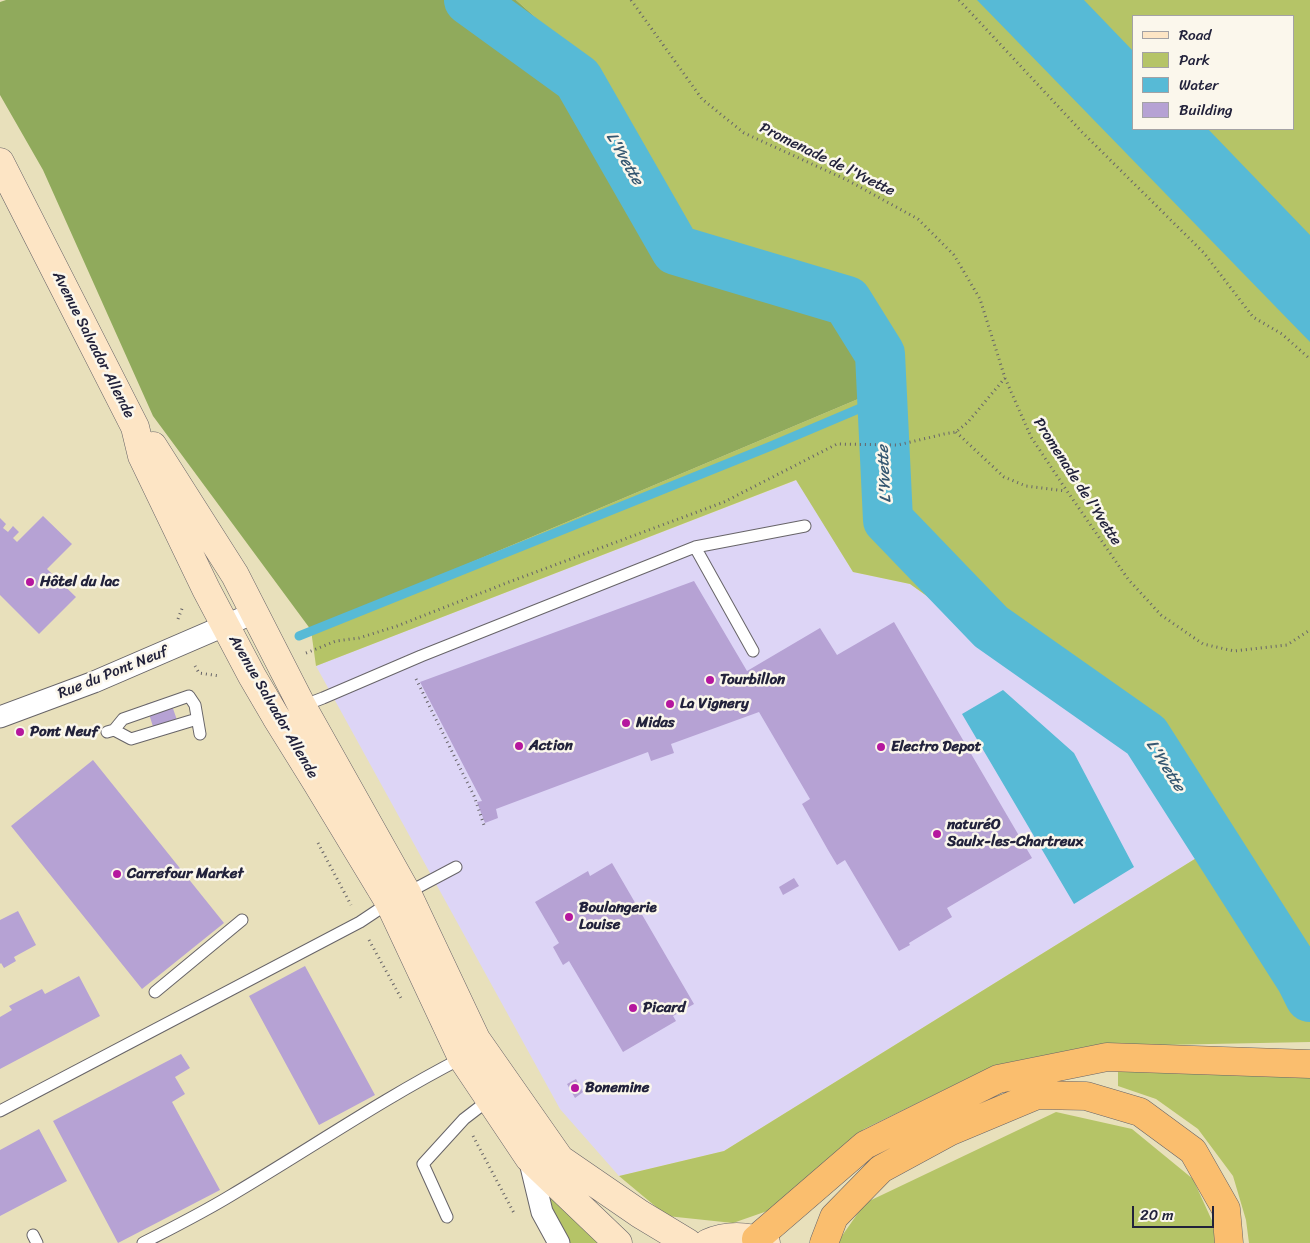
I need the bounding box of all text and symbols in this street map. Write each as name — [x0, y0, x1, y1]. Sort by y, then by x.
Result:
legend — [1132, 15, 1295, 130]
text: Road — [1179, 22, 1211, 48]
text: Park — [1179, 47, 1210, 73]
text: Water — [1179, 72, 1219, 98]
text: Building — [1179, 97, 1233, 123]
street label: Promenade de l'Yvette — [756, 119, 898, 201]
water label: L'Yvette — [601, 129, 647, 189]
street label: Avenue Salvador Allende — [48, 268, 138, 422]
street label: Promenade de l'Yvette — [1029, 415, 1125, 549]
water label: L'Yvette — [874, 445, 896, 503]
place label: Hôtel du lac — [40, 573, 120, 591]
marker: Hôtel du lac — [24, 576, 36, 588]
street label: Avenue Salvador Allende — [225, 632, 321, 782]
street label: Rue du Pont Neuf — [56, 643, 170, 703]
place label: Tourbillon — [720, 671, 785, 689]
marker: Tourbillon — [704, 674, 716, 686]
place label: La Vignery — [680, 695, 749, 713]
marker: La Vignery — [664, 698, 676, 710]
place label: Midas — [636, 714, 675, 732]
marker: Midas — [620, 717, 632, 729]
place label: Pont Neuf — [30, 723, 98, 741]
marker: Pont Neuf — [14, 726, 26, 738]
water label: L'Yvette — [1142, 736, 1188, 796]
place label: Action — [529, 737, 573, 755]
place label: Electro Depot — [891, 738, 981, 756]
marker: Action — [513, 740, 525, 752]
marker: Electro Depot — [875, 741, 887, 753]
place label: naturéO Saulx-les-Chartreux — [947, 816, 1083, 851]
marker: naturéO Saulx-les-Chartreux — [931, 828, 943, 840]
place label: Carrefour Market — [127, 865, 244, 883]
marker: Carrefour Market — [111, 868, 123, 880]
place label: Boulangerie Louise — [579, 899, 657, 934]
marker: Boulangerie Louise — [563, 911, 575, 923]
place label: Picard — [643, 999, 685, 1017]
marker: Picard — [627, 1002, 639, 1014]
place label: Bonemine — [585, 1079, 649, 1097]
marker: Bonemine — [569, 1082, 581, 1094]
scale bar — [1135, 1196, 1218, 1228]
text: 20 m — [1140, 1202, 1174, 1228]

